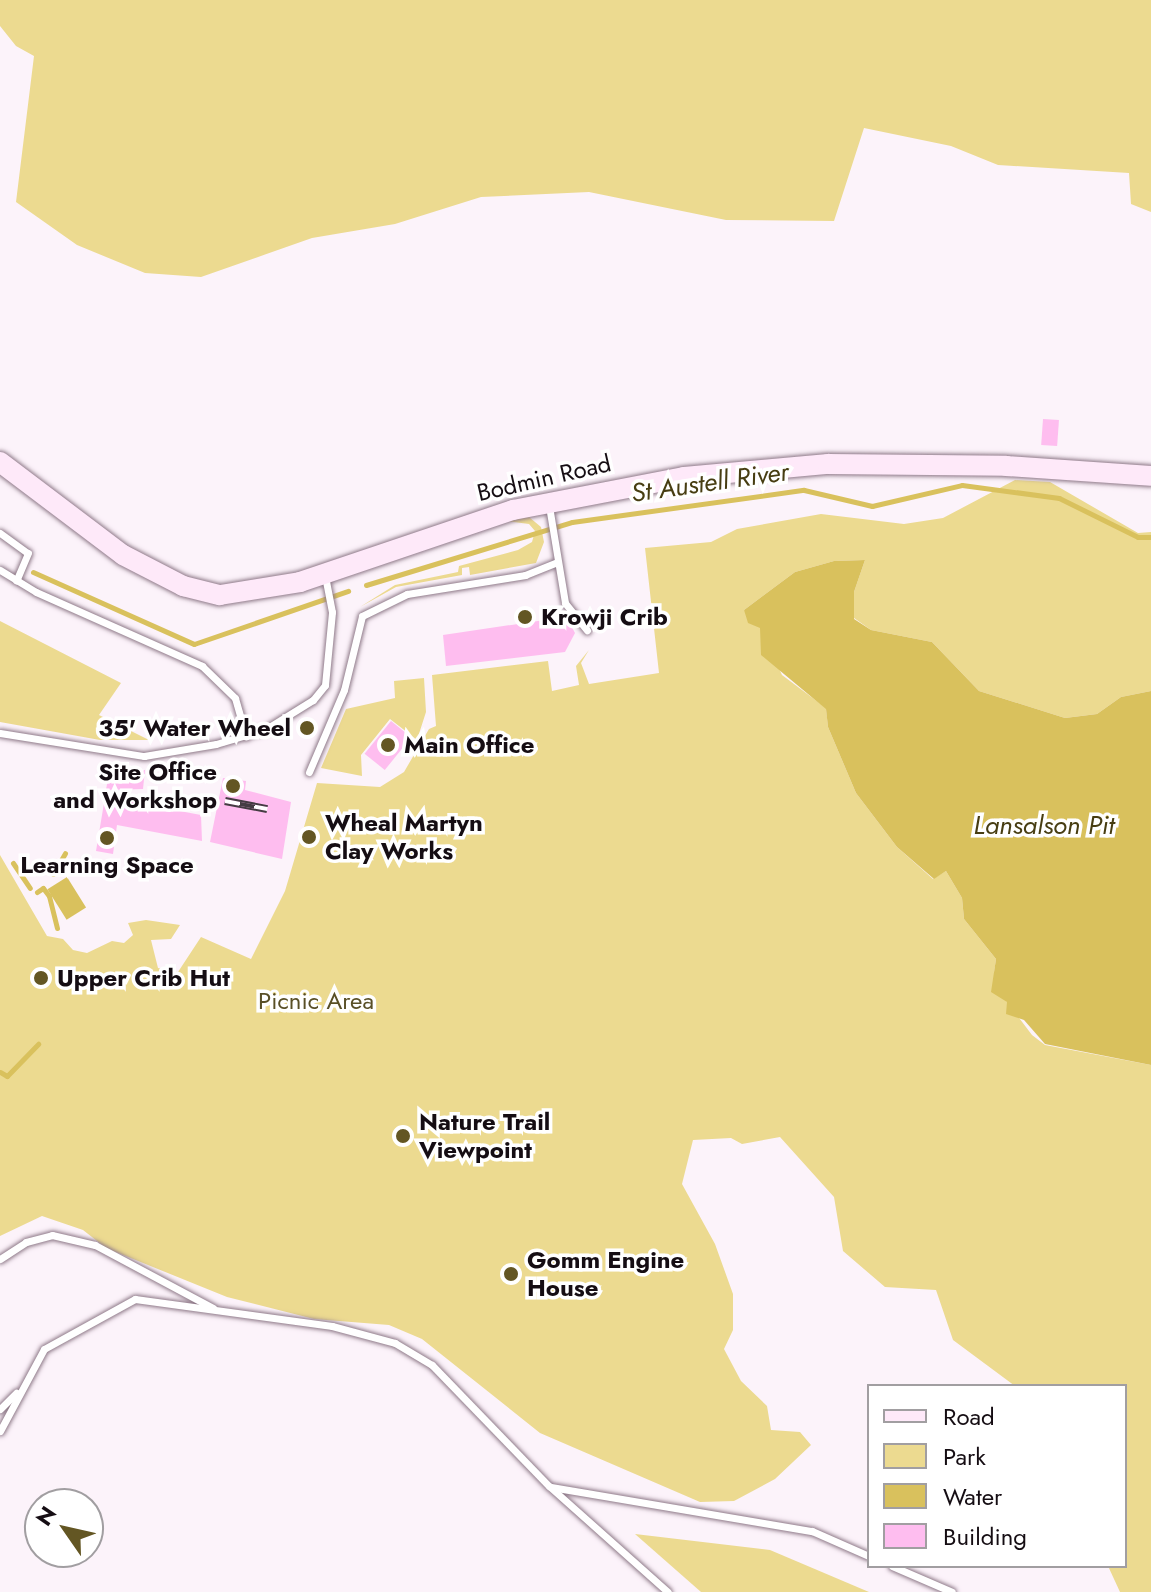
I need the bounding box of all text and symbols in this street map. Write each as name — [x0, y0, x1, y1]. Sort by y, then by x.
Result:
street label: Bodmin Road — [474, 449, 614, 507]
water label: St Austell River — [629, 457, 791, 509]
place label: Krowji Crib — [541, 603, 668, 631]
marker: Krowji Crib — [516, 608, 534, 626]
place label: 35' Water Wheel — [98, 714, 291, 742]
marker: 35' Water Wheel — [298, 719, 316, 737]
place label: Main Office — [404, 731, 534, 759]
marker: Main Office — [379, 736, 397, 754]
place label: Site Office and Workshop — [53, 758, 217, 814]
marker: Site Office and Workshop — [224, 777, 242, 795]
place label: Wheal Martyn Clay Works — [325, 809, 483, 865]
water label: Lansalson Pit — [974, 810, 1114, 842]
marker: Wheal Martyn Clay Works — [300, 828, 318, 846]
marker: Learning Space — [98, 829, 116, 847]
place label: Learning Space — [20, 851, 194, 879]
place label: Upper Crib Hut — [57, 964, 230, 992]
marker: Upper Crib Hut — [32, 969, 50, 987]
park label: Picnic Area — [258, 987, 374, 1015]
place label: Nature Trail Viewpoint — [419, 1108, 550, 1164]
marker: Nature Trail Viewpoint — [394, 1127, 412, 1145]
place label: Gomm Engine House — [527, 1246, 684, 1302]
marker: Gomm Engine House — [502, 1265, 520, 1283]
legend — [867, 1384, 1127, 1568]
text: Road — [943, 1399, 995, 1434]
text: Park — [943, 1439, 986, 1474]
text: Water — [943, 1479, 1002, 1514]
north arrow — [24, 1488, 104, 1568]
text: N — [28, 1500, 64, 1532]
text: Building — [943, 1519, 1027, 1554]

